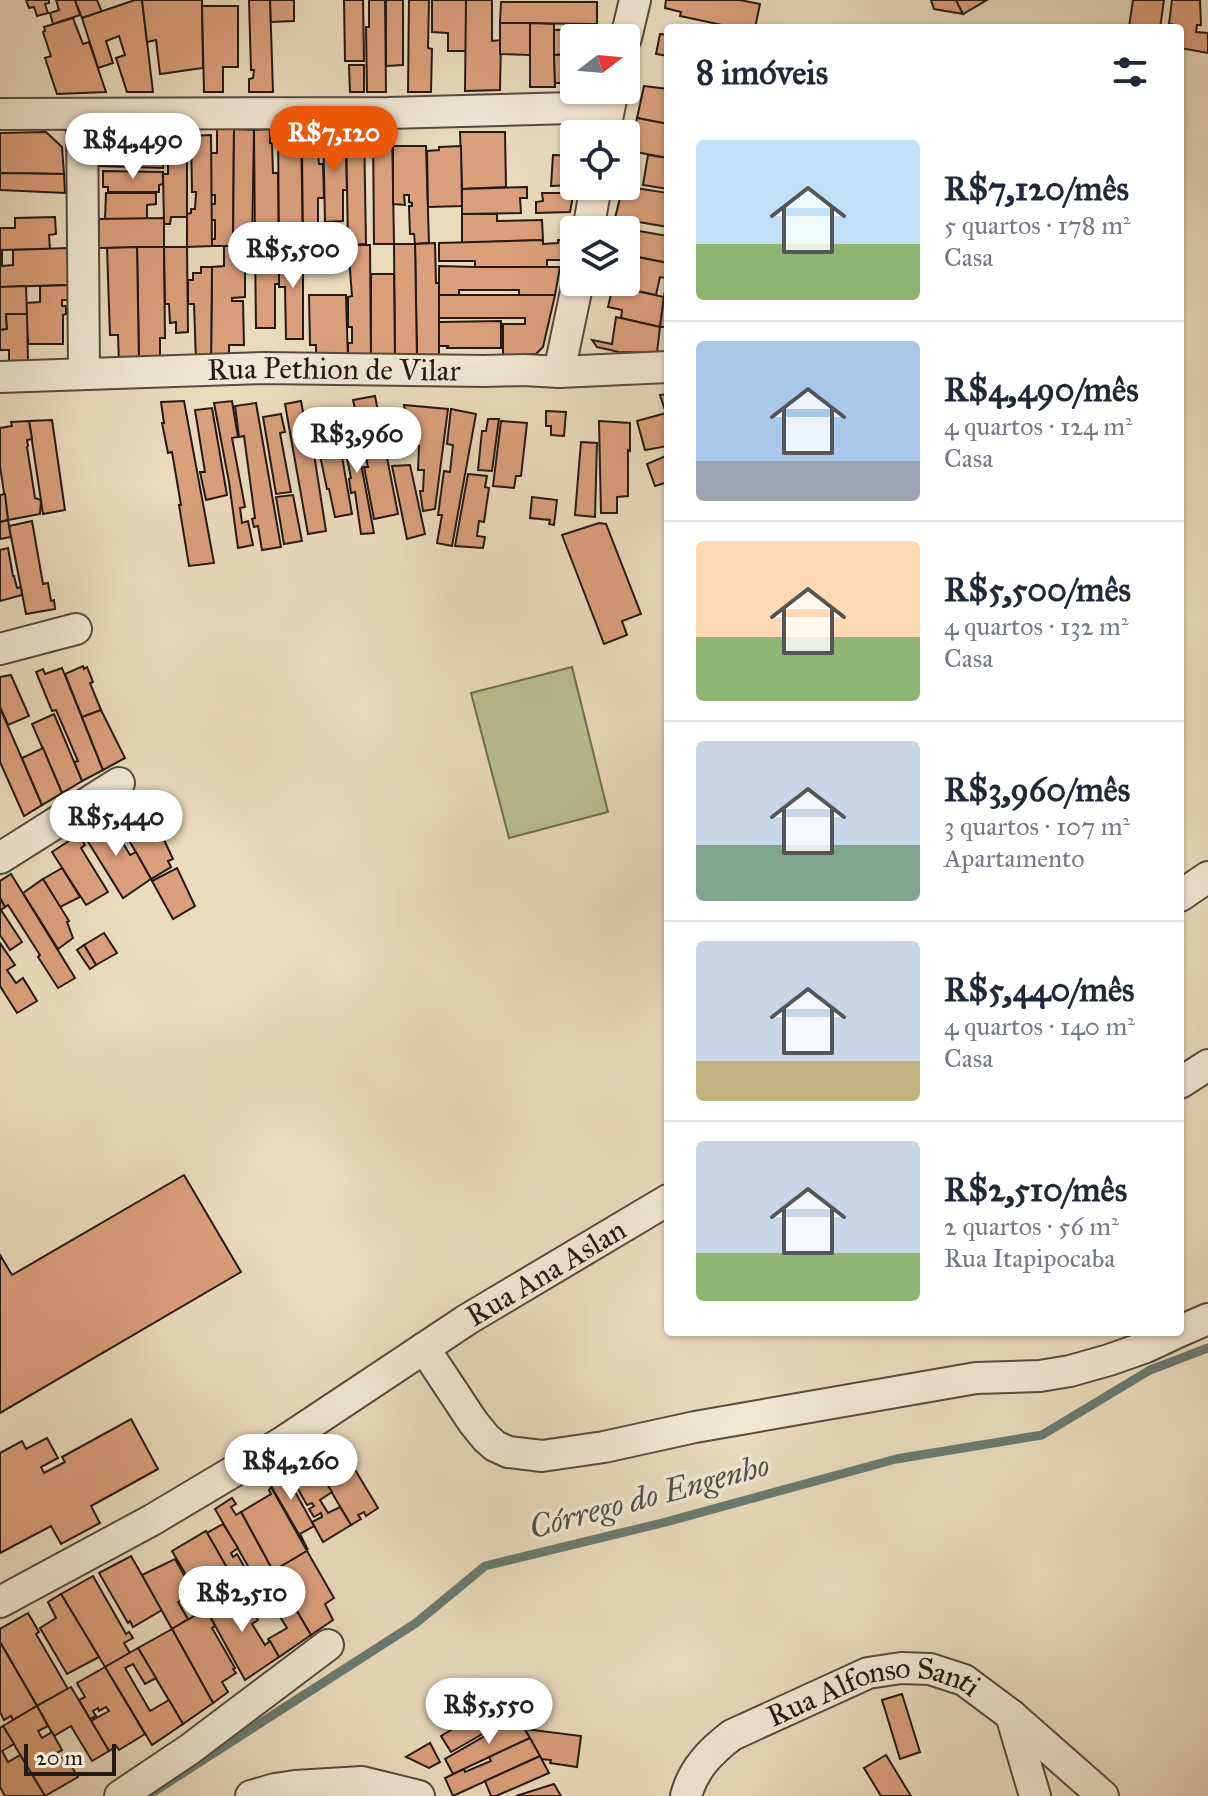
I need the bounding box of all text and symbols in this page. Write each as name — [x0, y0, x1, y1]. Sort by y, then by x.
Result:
north arrow — [560, 24, 640, 104]
map controls — [560, 24, 640, 296]
icon: filters — [1108, 50, 1152, 94]
text: 8 imóveis — [696, 52, 828, 93]
pin: R$7,120 — [260, 106, 408, 174]
pin: R$4,490 — [59, 113, 207, 181]
text: R$7,120 — [288, 116, 380, 148]
button: locate — [560, 120, 640, 200]
text: R$4,490 — [83, 123, 183, 155]
text: R$7,120/mês — [944, 168, 1129, 209]
icon: home — [760, 172, 856, 268]
text: 5 quartos · 178 m² — [944, 209, 1131, 241]
button: layers — [560, 216, 640, 296]
pin: R$5,500 — [219, 222, 367, 290]
text: R$5,500 — [246, 232, 340, 264]
text: Casa — [944, 241, 993, 273]
street label: Rua Pethion de Vilar — [206, 350, 462, 389]
text: R$4,490/mês — [944, 369, 1139, 410]
icon: home — [760, 373, 856, 469]
pin: R$3,960 — [283, 407, 431, 475]
text: 4 quartos · 124 m² — [944, 410, 1133, 442]
text: R$3,960 — [310, 417, 404, 449]
text: Casa — [944, 442, 993, 474]
text: R$5,500/mês — [944, 569, 1131, 610]
icon: home — [760, 573, 856, 669]
text: 4 quartos · 132 m² — [944, 610, 1128, 642]
text: Casa — [944, 642, 993, 674]
text: R$3,960/mês — [944, 769, 1130, 810]
icon: home — [760, 773, 856, 869]
pin: R$5,440 — [42, 790, 190, 858]
text: R$5,440 — [68, 800, 164, 832]
text: 3 quartos · 107 m² — [944, 810, 1130, 842]
text: Apartamento — [944, 842, 1085, 874]
text: R$5,440/mês — [944, 969, 1135, 1010]
icon: home — [760, 973, 856, 1069]
text: 4 quartos · 140 m² — [944, 1010, 1135, 1042]
text: Casa — [944, 1042, 993, 1074]
text: R$2,510/mês — [944, 1169, 1127, 1210]
icon: home — [760, 1173, 856, 1269]
text: 2 quartos · 56 m² — [944, 1210, 1119, 1242]
street label: Rua Ana Aslan — [459, 1211, 632, 1334]
text: Rua Itapipocaba — [944, 1242, 1115, 1274]
pin: R$4,260 — [217, 1434, 365, 1502]
text: R$4,260 — [243, 1444, 339, 1476]
water label: Córrego do Engenho — [525, 1446, 774, 1547]
pin: R$2,510 — [168, 1566, 316, 1634]
text: R$2,510 — [197, 1576, 287, 1608]
street label: Rua Alfonso Santi — [761, 1650, 988, 1735]
pin: R$5,550 — [415, 1678, 563, 1746]
text: R$5,550 — [444, 1688, 534, 1720]
scale bar — [24, 1740, 116, 1776]
text: 20 m — [36, 1744, 83, 1771]

